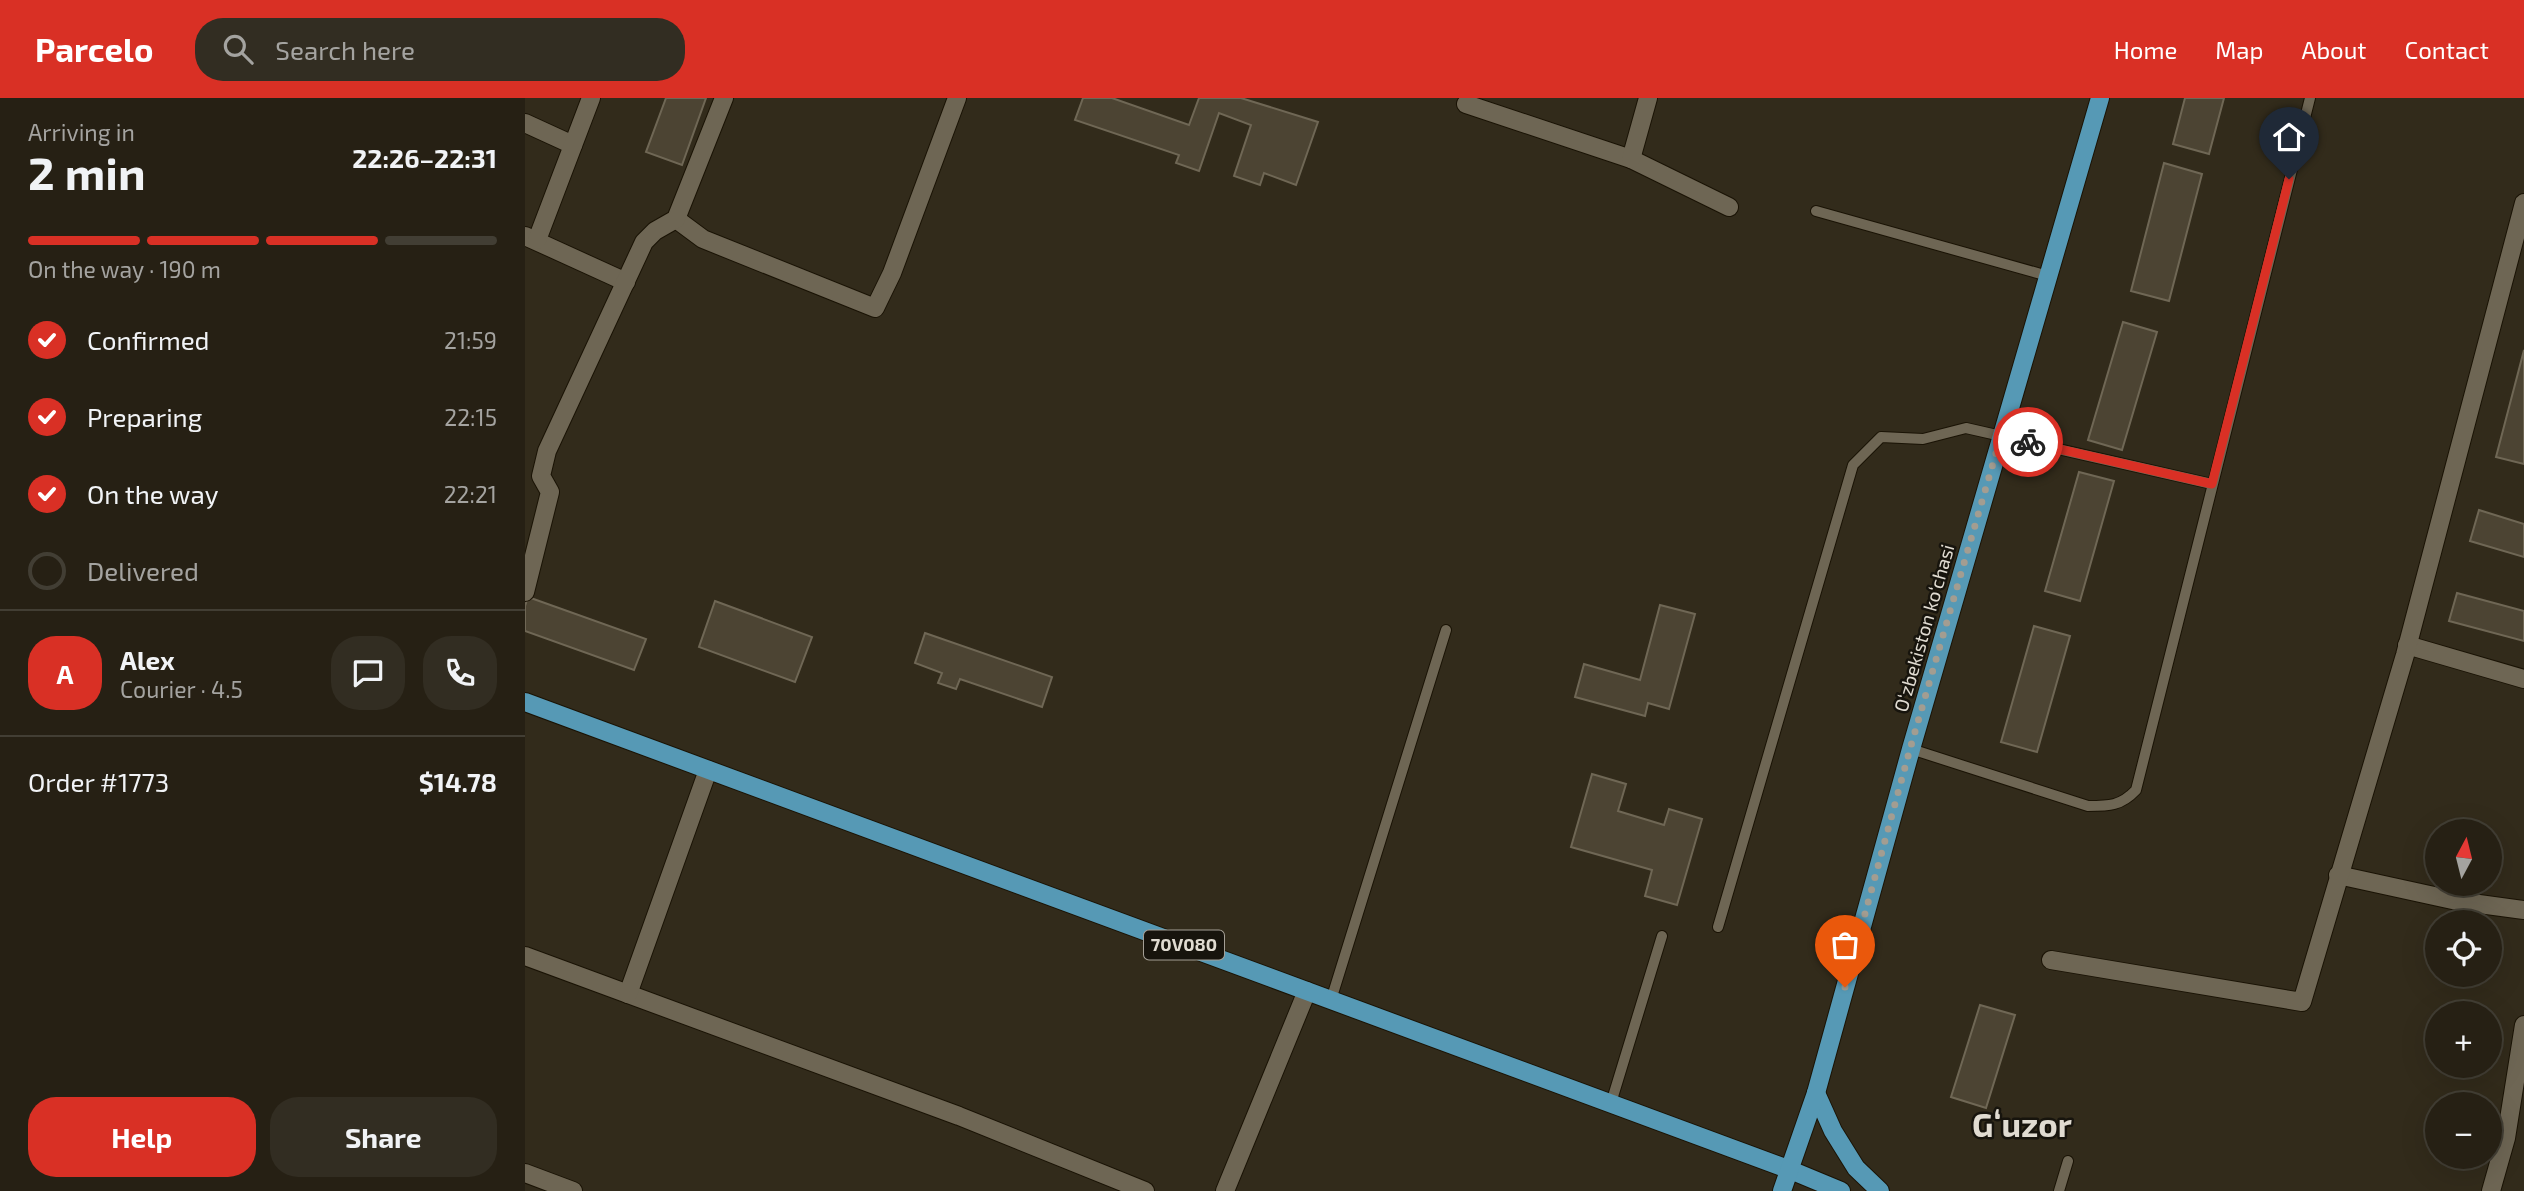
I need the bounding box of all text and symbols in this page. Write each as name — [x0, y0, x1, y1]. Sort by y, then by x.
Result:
search box — [195, 18, 685, 81]
text: Parcelo — [35, 29, 153, 69]
icon: search — [219, 30, 257, 68]
text: Search here — [275, 34, 415, 65]
text: Home — [2114, 35, 2177, 64]
text: Map — [2215, 35, 2263, 64]
text: About — [2301, 35, 2367, 64]
text: Contact — [2405, 35, 2489, 64]
pin — [2259, 107, 2319, 179]
text: Arriving in — [28, 118, 135, 146]
icon: home — [2270, 118, 2308, 156]
text: 22:26–22:31 — [352, 142, 497, 173]
text: 2 min — [28, 144, 146, 199]
text: On the way · 190 m — [28, 255, 221, 283]
icon: check — [28, 321, 66, 359]
text: Confirmed — [87, 324, 210, 355]
text: 21:59 — [444, 326, 497, 354]
icon: check — [28, 398, 66, 436]
text: Preparing — [87, 401, 202, 432]
text: 22:15 — [444, 403, 497, 431]
courier — [1993, 407, 2063, 477]
icon: bike — [2009, 423, 2047, 461]
icon: check — [28, 475, 66, 513]
text: On the way — [87, 478, 218, 509]
text: 22:21 — [444, 480, 497, 508]
street label: O‘zbekiston ko‘chasi — [1889, 541, 1958, 714]
text: Delivered — [87, 555, 199, 586]
button: chat — [331, 636, 405, 710]
button: phone — [423, 636, 497, 710]
text: Alex — [120, 644, 175, 675]
text: A — [57, 658, 73, 689]
text: Courier · 4.5 — [120, 675, 243, 703]
text: Order #1773 — [28, 766, 169, 797]
text: $14.78 — [419, 766, 497, 797]
north arrow — [2425, 819, 2503, 896]
map controls — [2425, 819, 2502, 1169]
button: locate — [2425, 910, 2502, 987]
pin — [1815, 915, 1875, 987]
icon: bag — [1826, 926, 1864, 964]
road number: 70V080 — [1144, 930, 1224, 960]
button: + — [2425, 1001, 2502, 1078]
button: − — [2425, 1092, 2502, 1169]
button: Help — [28, 1097, 256, 1177]
button: Share — [270, 1097, 497, 1177]
district label: Gʻuzor — [1972, 1104, 2072, 1144]

